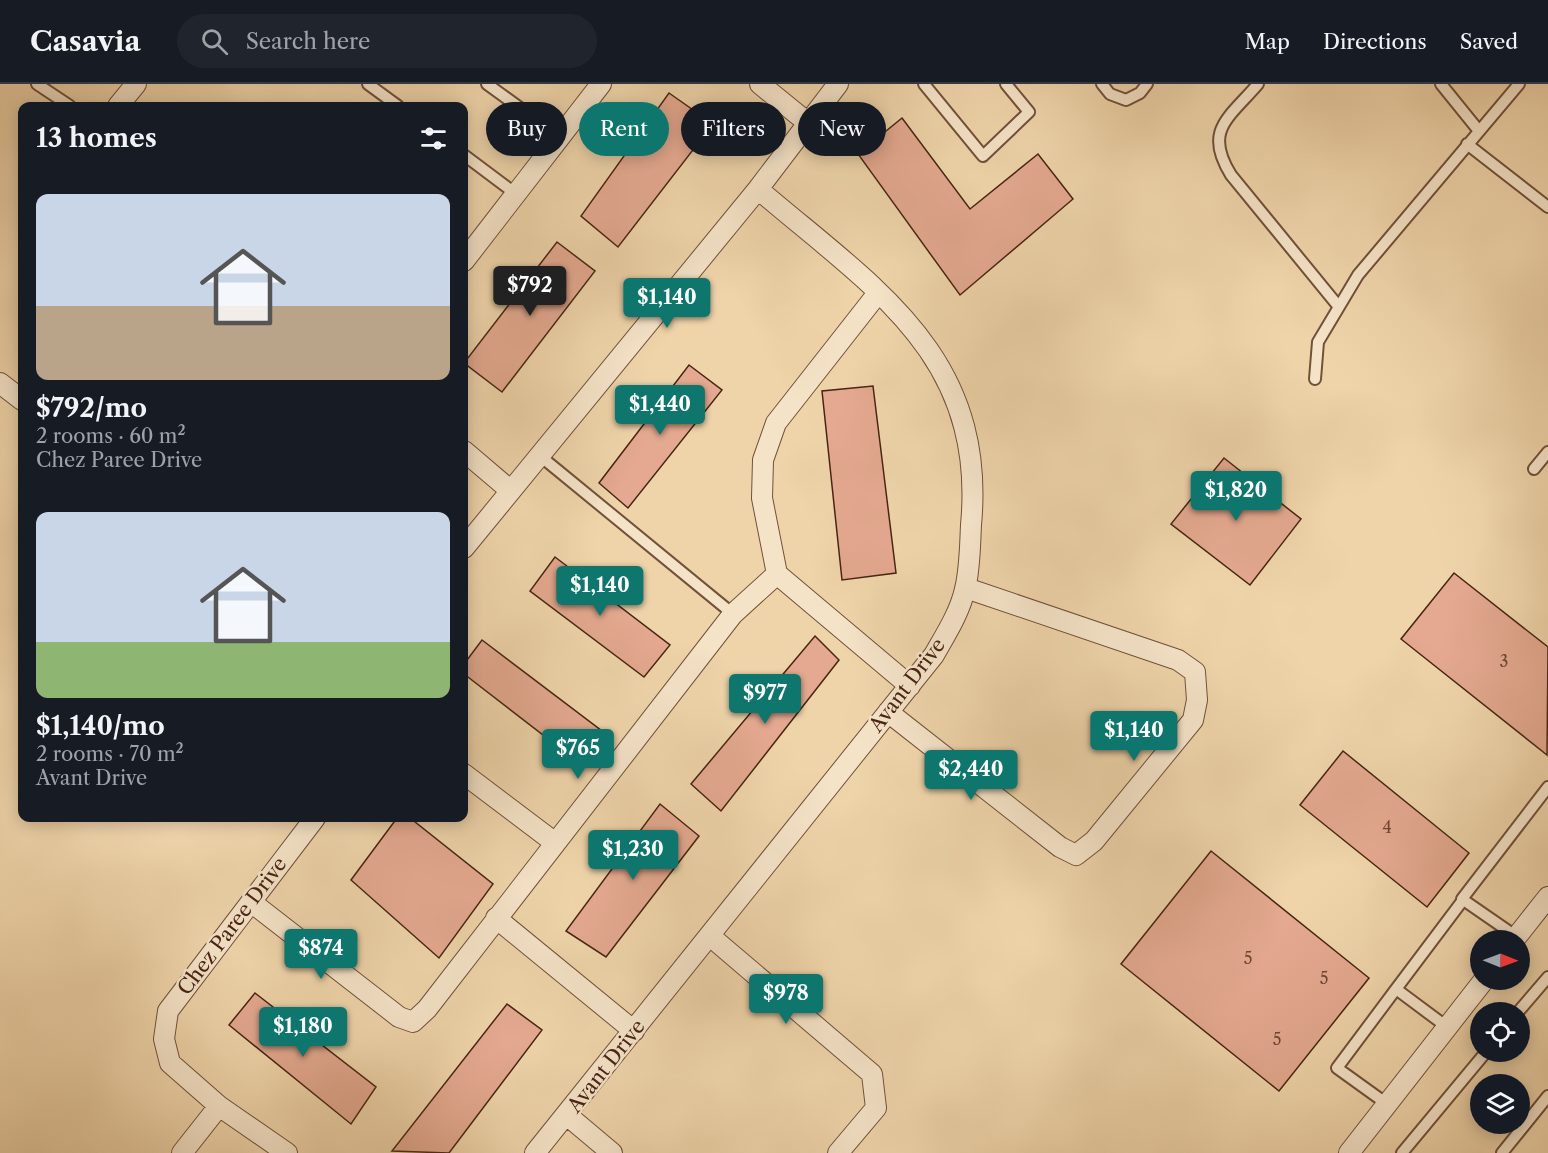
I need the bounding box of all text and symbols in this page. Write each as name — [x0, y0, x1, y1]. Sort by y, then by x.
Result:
search box — [177, 14, 597, 68]
text: Casavia — [30, 24, 141, 58]
icon: search — [198, 25, 231, 58]
text: Search here — [246, 28, 370, 55]
text: Map — [1245, 29, 1290, 54]
text: Directions — [1323, 29, 1427, 54]
text: Saved — [1460, 29, 1518, 54]
chip: Buy — [486, 102, 567, 156]
chip: Rent — [579, 102, 669, 156]
chip: Filters — [681, 102, 786, 156]
chip: New — [798, 102, 886, 156]
text: 13 homes — [36, 122, 157, 154]
icon: filters — [417, 122, 450, 155]
icon: home — [189, 233, 297, 341]
pin: $792 — [494, 266, 566, 317]
text: $792 — [507, 273, 553, 297]
pin: $1,140 — [618, 278, 716, 329]
text: $1,140 — [637, 285, 697, 309]
pin: $1,440 — [611, 385, 709, 436]
text: $792/mo — [36, 392, 147, 424]
text: $1,440 — [629, 392, 691, 416]
text: 2 rooms · 60 m² — [36, 424, 186, 448]
text: Chez Paree Drive — [36, 448, 202, 472]
pin: $1,820 — [1187, 471, 1285, 522]
text: $1,820 — [1205, 478, 1267, 502]
icon: home — [189, 551, 297, 659]
pin: $1,140 — [551, 566, 649, 617]
text: $1,140 — [570, 573, 630, 597]
street label: Avant Drive — [863, 633, 950, 737]
house number: 3 — [1500, 651, 1508, 671]
pin: $977 — [729, 674, 801, 725]
text: $977 — [743, 681, 787, 705]
text: $1,140/mo — [36, 710, 165, 742]
pin: $1,140 — [1085, 711, 1183, 762]
text: $1,140 — [1104, 718, 1164, 742]
pin: $765 — [542, 729, 614, 780]
text: $765 — [556, 736, 600, 760]
text: 2 rooms · 70 m² — [36, 742, 184, 766]
pin: $2,440 — [922, 750, 1020, 801]
text: $2,440 — [939, 757, 1003, 781]
text: Avant Drive — [36, 766, 147, 790]
house number: 4 — [1382, 817, 1392, 837]
pin: $1,230 — [584, 830, 682, 881]
text: $1,230 — [602, 837, 664, 861]
street label: Chez Paree Drive — [172, 852, 292, 1000]
pin: $874 — [285, 929, 357, 980]
north arrow — [1470, 930, 1530, 990]
map controls — [1470, 930, 1530, 1134]
text: $874 — [298, 936, 344, 960]
house number: 5 — [1244, 948, 1252, 968]
house number: 5 — [1320, 968, 1328, 988]
pin: $978 — [750, 974, 822, 1025]
text: $978 — [763, 981, 809, 1005]
button: locate — [1470, 1002, 1530, 1062]
pin: $1,180 — [254, 1007, 352, 1058]
text: $1,180 — [273, 1014, 333, 1038]
street label: Avant Drive — [562, 1015, 650, 1118]
house number: 5 — [1273, 1029, 1281, 1049]
button: layers — [1470, 1074, 1530, 1134]

